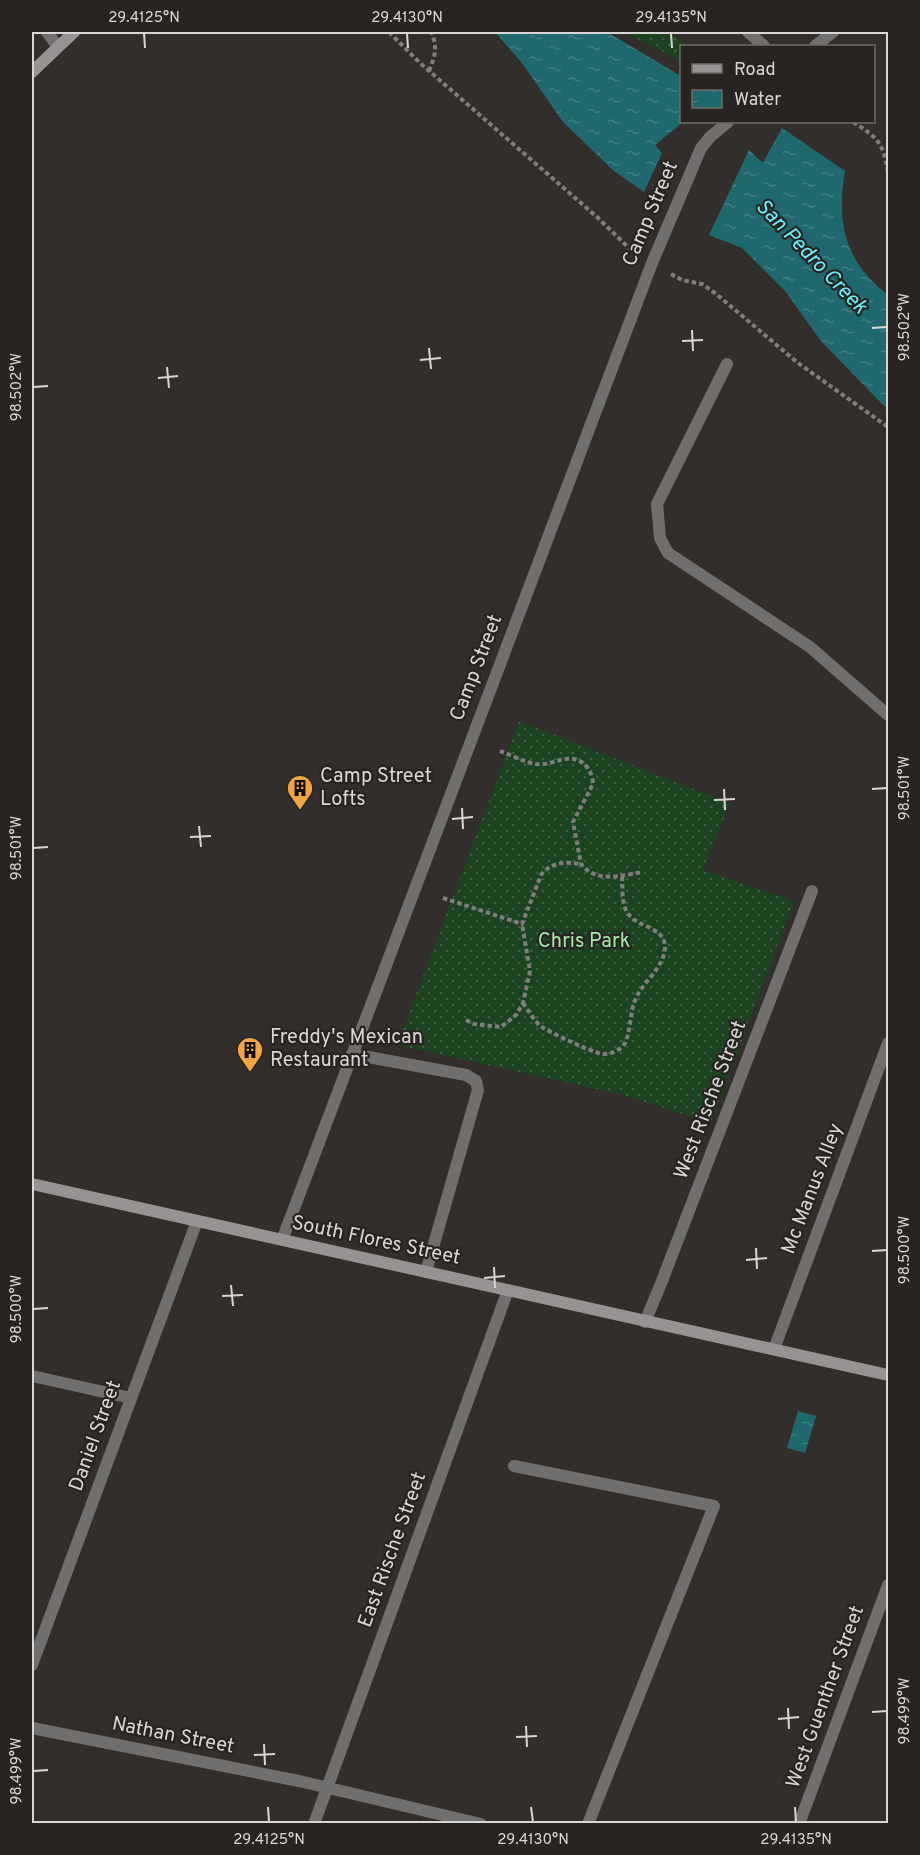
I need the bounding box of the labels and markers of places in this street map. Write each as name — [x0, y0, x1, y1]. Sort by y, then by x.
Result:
place label: Camp Street Lofts — [320, 764, 432, 813]
building icon: Camp Street Lofts — [285, 773, 315, 811]
place label: Freddy's Mexican Restaurant — [270, 1025, 423, 1074]
building icon: Freddy's Mexican Restaurant — [235, 1035, 265, 1073]

